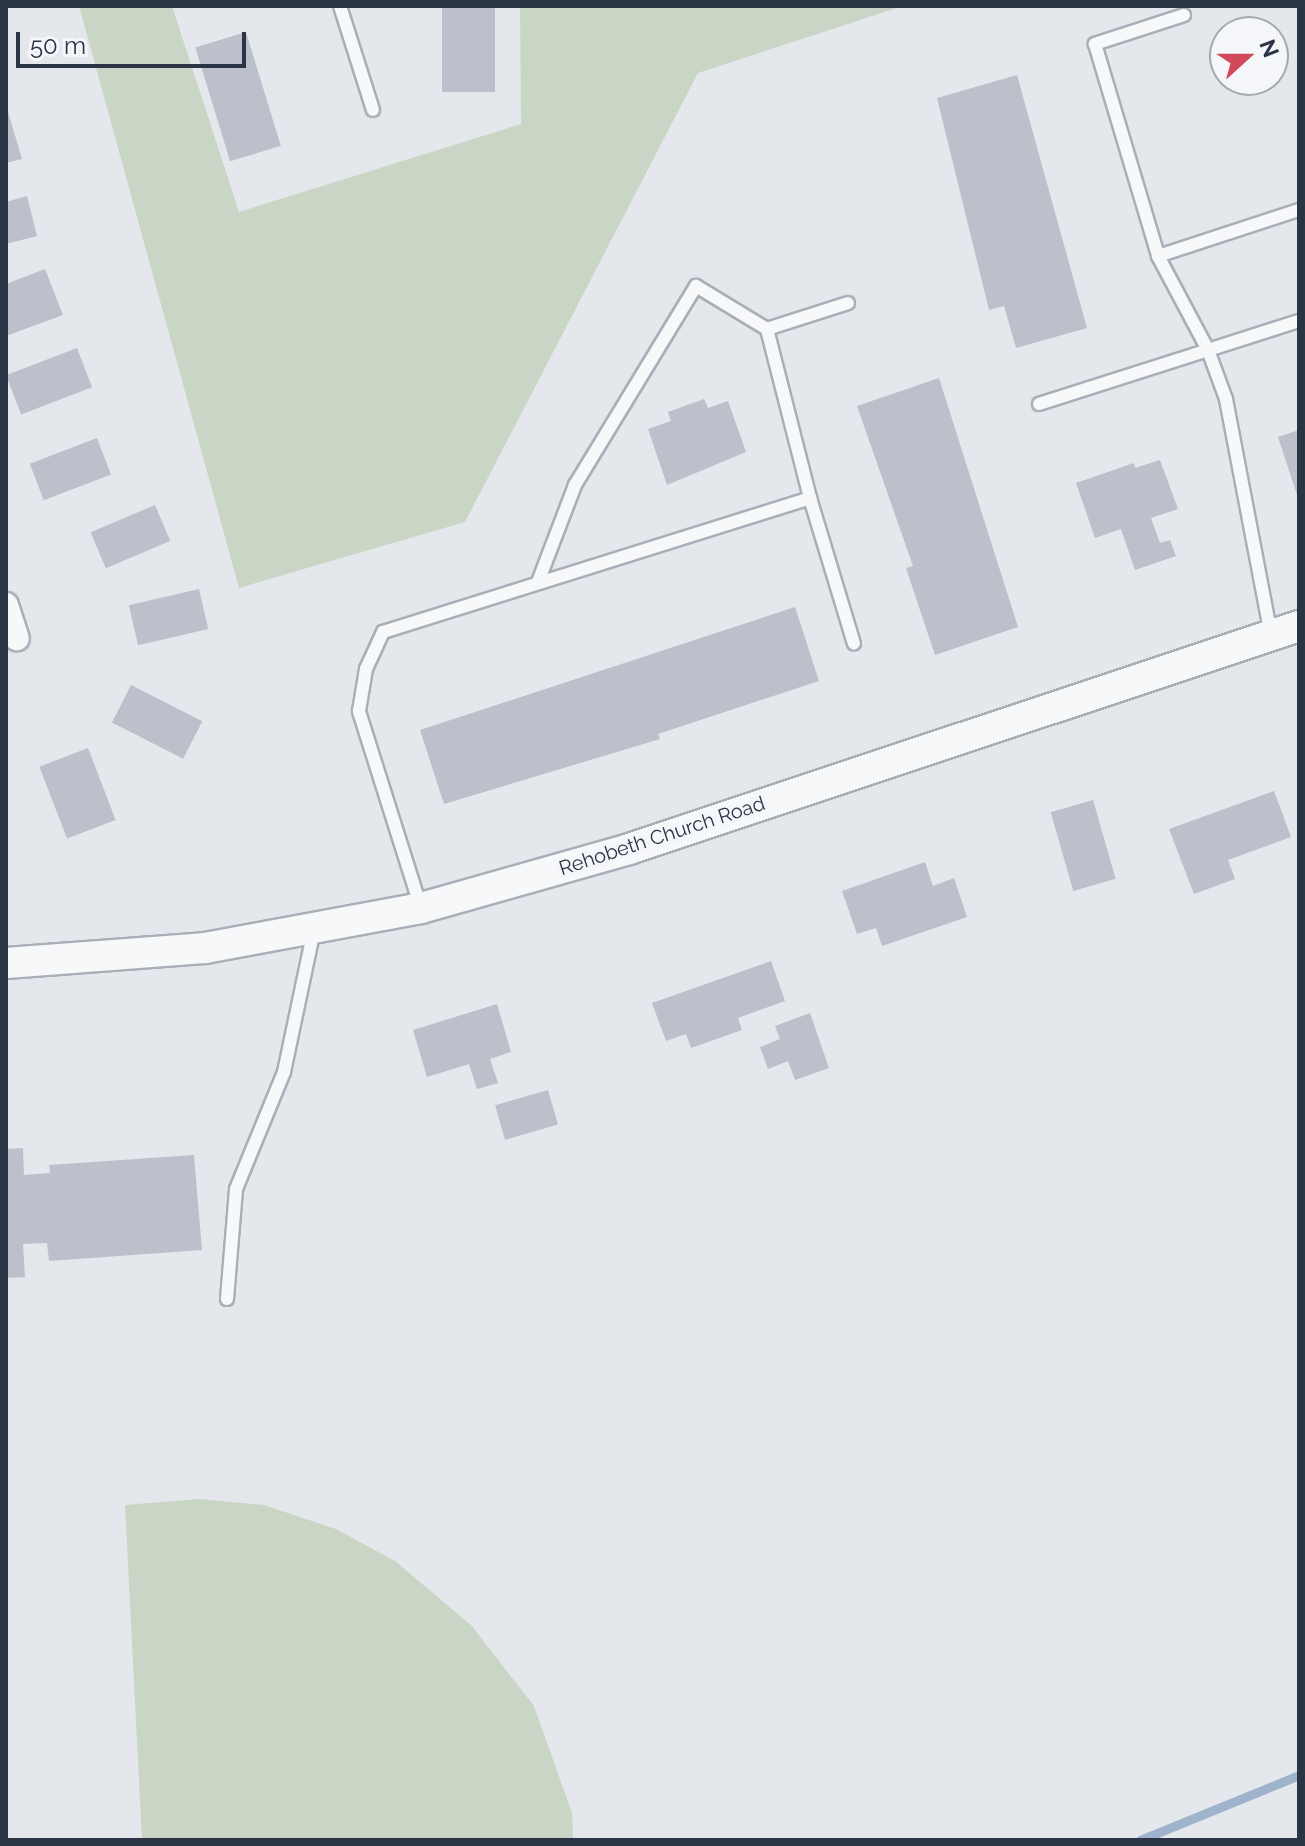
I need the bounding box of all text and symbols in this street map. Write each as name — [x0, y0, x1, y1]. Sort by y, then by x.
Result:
scale bar — [20, 16, 250, 66]
north arrow — [1209, 16, 1289, 96]
text: 50 m — [30, 31, 86, 60]
text: N — [1254, 36, 1285, 61]
street label: Rehobeth Church Road — [556, 791, 768, 881]

